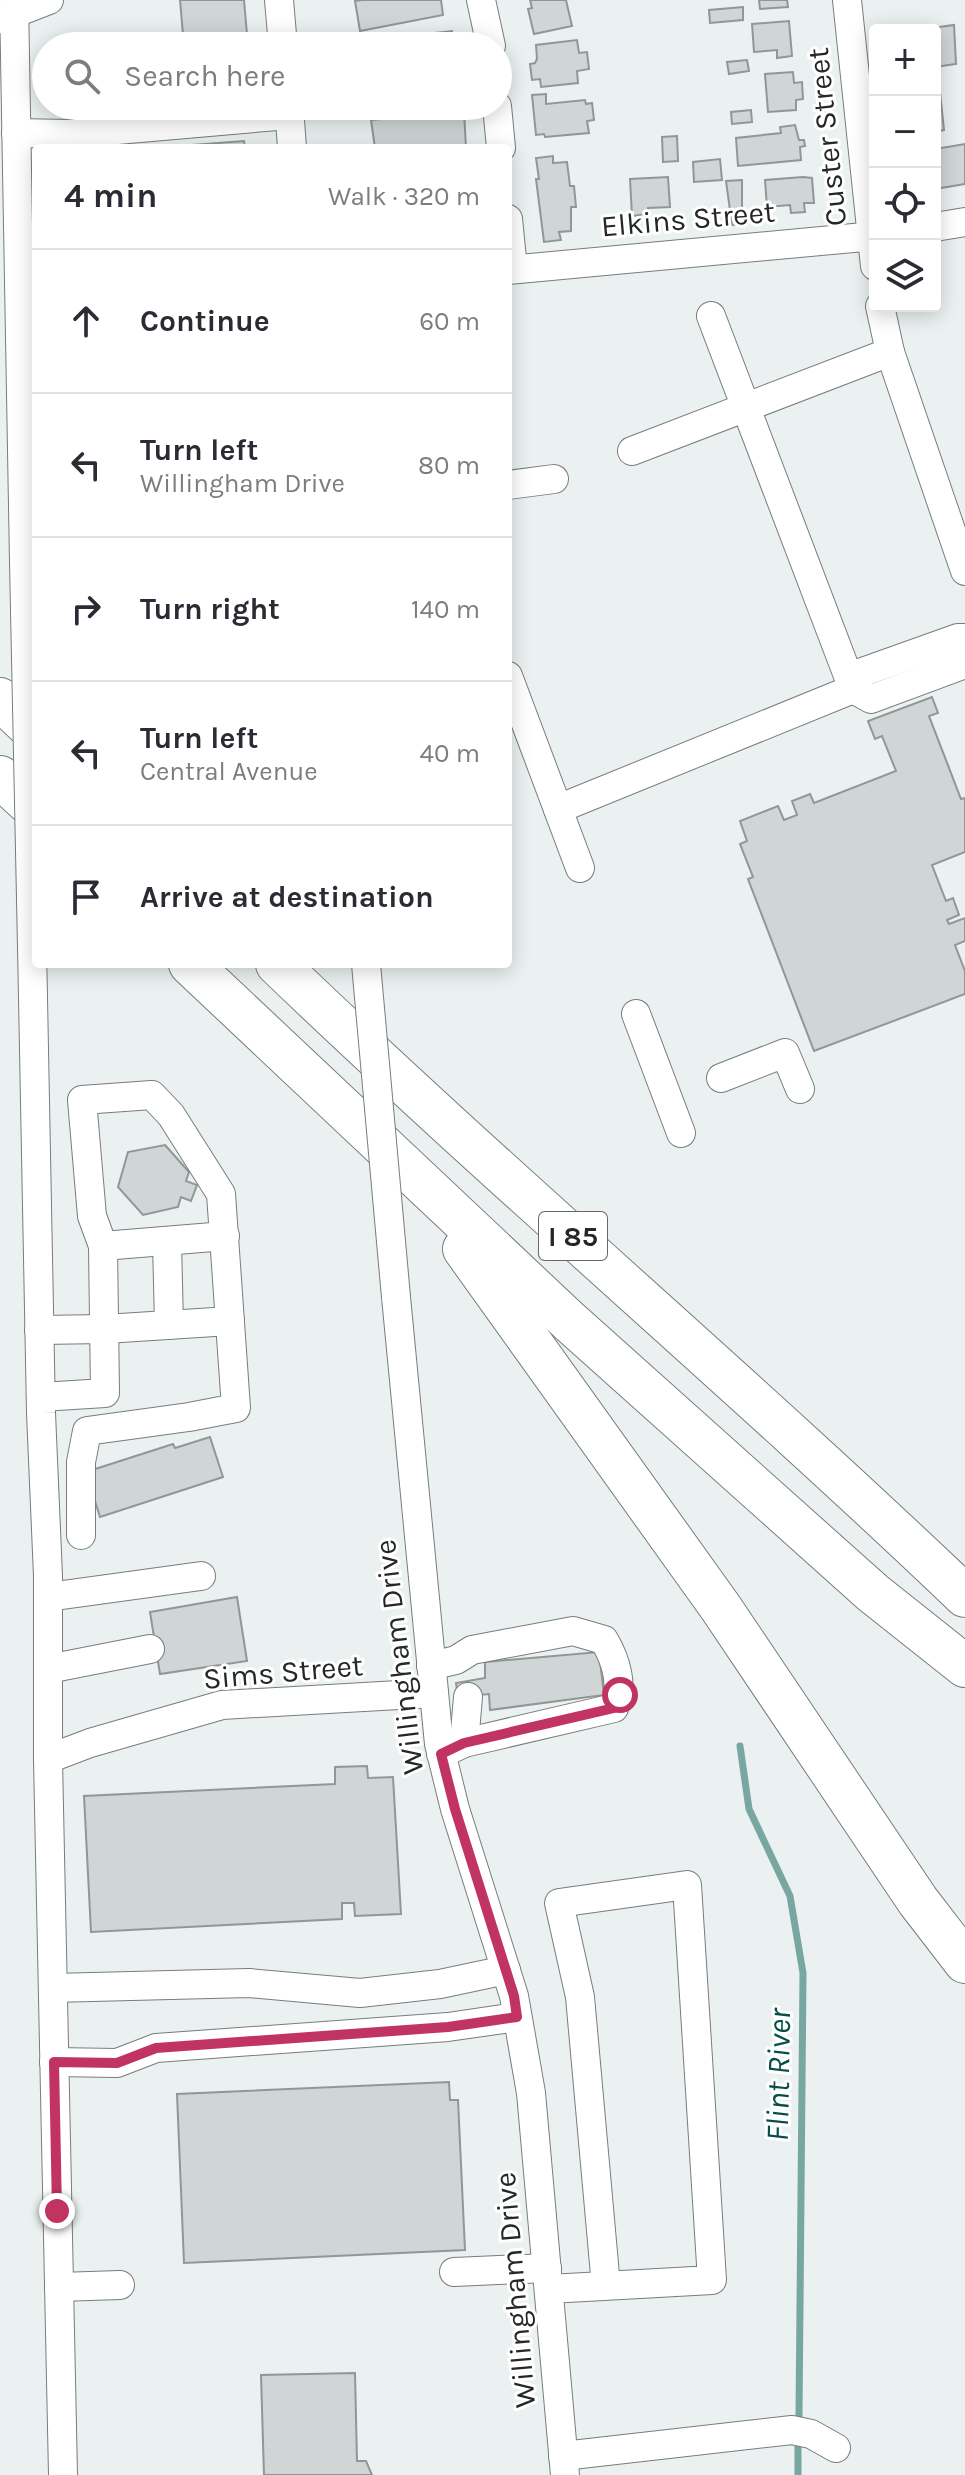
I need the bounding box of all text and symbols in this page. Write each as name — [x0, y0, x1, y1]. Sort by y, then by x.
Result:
map controls — [869, 24, 941, 312]
button: + — [869, 24, 941, 96]
search box — [32, 32, 512, 120]
street label: Custer Street — [800, 46, 854, 228]
icon: search — [60, 54, 104, 98]
text: Search here — [124, 58, 285, 94]
button: − — [869, 96, 941, 168]
button: locate — [869, 168, 941, 240]
text: 4 min — [64, 176, 157, 216]
text: Walk · 320 m — [328, 181, 480, 212]
street label: Elkins Street — [600, 193, 776, 245]
button: layers — [869, 240, 941, 312]
icon: ahead — [64, 299, 108, 343]
text: Continue — [140, 303, 270, 339]
text: 60 m — [419, 306, 480, 337]
text: Turn left — [140, 432, 258, 468]
icon: left — [64, 443, 108, 487]
text: 80 m — [418, 450, 480, 481]
text: Willingham Drive — [140, 468, 345, 499]
icon: right — [64, 587, 108, 631]
text: Turn right — [140, 591, 280, 627]
text: 140 m — [411, 594, 480, 625]
text: Turn left — [140, 720, 258, 756]
icon: left — [64, 731, 108, 775]
text: 40 m — [420, 738, 480, 769]
text: Central Avenue — [140, 756, 318, 787]
icon: arrive — [64, 875, 108, 919]
text: Arrive at destination — [140, 879, 434, 915]
road number: I 85 — [539, 1212, 607, 1260]
street label: Willingham Drive — [367, 1537, 431, 1777]
street label: Sims Street — [202, 1647, 364, 1697]
route start — [602, 1677, 638, 1713]
water label: Flint River — [759, 2007, 798, 2142]
street label: Willingham Drive — [487, 2171, 543, 2409]
route end — [39, 2193, 75, 2229]

